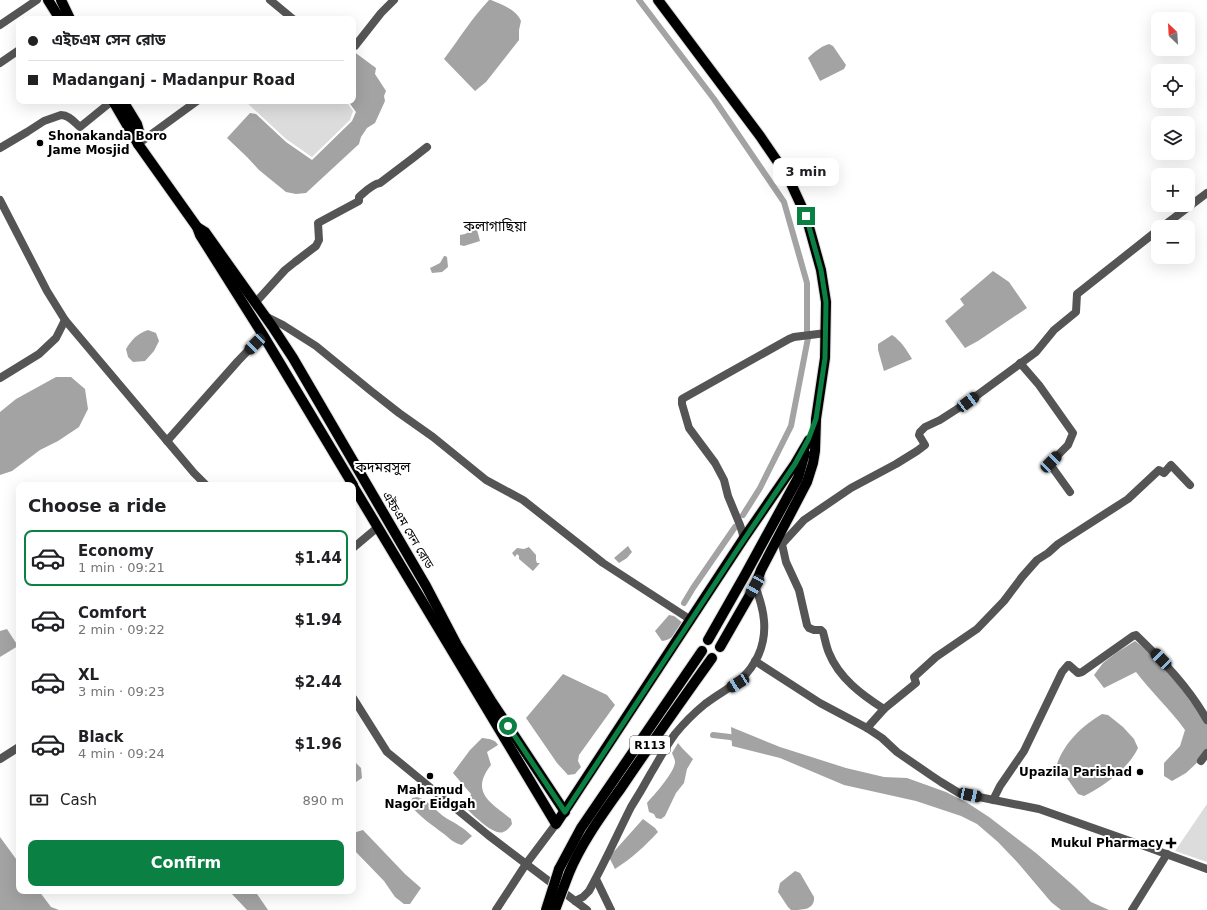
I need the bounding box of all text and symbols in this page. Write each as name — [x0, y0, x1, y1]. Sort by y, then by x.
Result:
north arrow — [1151, 12, 1195, 56]
map controls — [1151, 12, 1195, 264]
text: এইচএম সেন রোড — [52, 31, 166, 49]
button: locate — [1151, 64, 1195, 108]
text: Madanganj - Madanpur Road — [52, 71, 295, 89]
button: layers — [1151, 116, 1195, 160]
place label: Shonakanda Boro Jame Mosjid — [47, 129, 167, 157]
marker: Shonakanda Boro Jame Mosjid — [35, 138, 45, 148]
callout: 3 min — [773, 158, 839, 186]
text: 3 min — [786, 164, 826, 179]
button: + — [1151, 168, 1195, 212]
route end — [797, 207, 815, 225]
district label: কলাগাছিয়া — [463, 218, 527, 234]
button: − — [1151, 220, 1195, 264]
car — [242, 331, 268, 357]
car — [955, 390, 981, 414]
car — [1038, 449, 1064, 475]
district label: কদমরসুল — [355, 459, 411, 476]
street label: এইচএম সেন রোড — [379, 488, 438, 572]
text: Choose a ride — [28, 495, 167, 516]
icon: car — [30, 540, 66, 576]
text: Economy — [78, 542, 154, 560]
text: $1.44 — [295, 549, 342, 567]
text: 1 min · 09:21 — [78, 560, 165, 575]
car — [744, 573, 766, 599]
icon: car — [30, 602, 66, 638]
text: Comfort — [78, 604, 146, 622]
text: $1.94 — [295, 611, 342, 629]
text: 2 min · 09:22 — [78, 622, 165, 637]
car — [1148, 646, 1174, 672]
icon: car — [30, 664, 66, 700]
text: XL — [78, 666, 99, 684]
car — [725, 672, 751, 694]
text: $2.44 — [295, 673, 342, 691]
text: 3 min · 09:23 — [78, 684, 165, 699]
route start — [499, 717, 517, 735]
icon: car — [30, 726, 66, 762]
text: Black — [78, 728, 124, 746]
text: $1.96 — [295, 735, 342, 753]
road number: R113 — [630, 736, 670, 754]
text: 4 min · 09:24 — [78, 746, 165, 761]
place label: Upazila Parishad — [1019, 765, 1132, 779]
marker: Upazila Parishad — [1135, 767, 1145, 777]
marker: Mahamud Nagor Eidgah — [425, 771, 435, 781]
place label: Mahamud Nagor Eidgah — [384, 783, 476, 811]
car — [957, 787, 983, 803]
icon: cash — [28, 789, 50, 811]
text: Cash — [60, 791, 97, 809]
text: 890 m — [302, 793, 344, 808]
place label: Mukul Pharmacy — [1051, 836, 1163, 850]
marker: Mukul Pharmacy — [1166, 838, 1176, 848]
button: Confirm — [28, 840, 344, 886]

